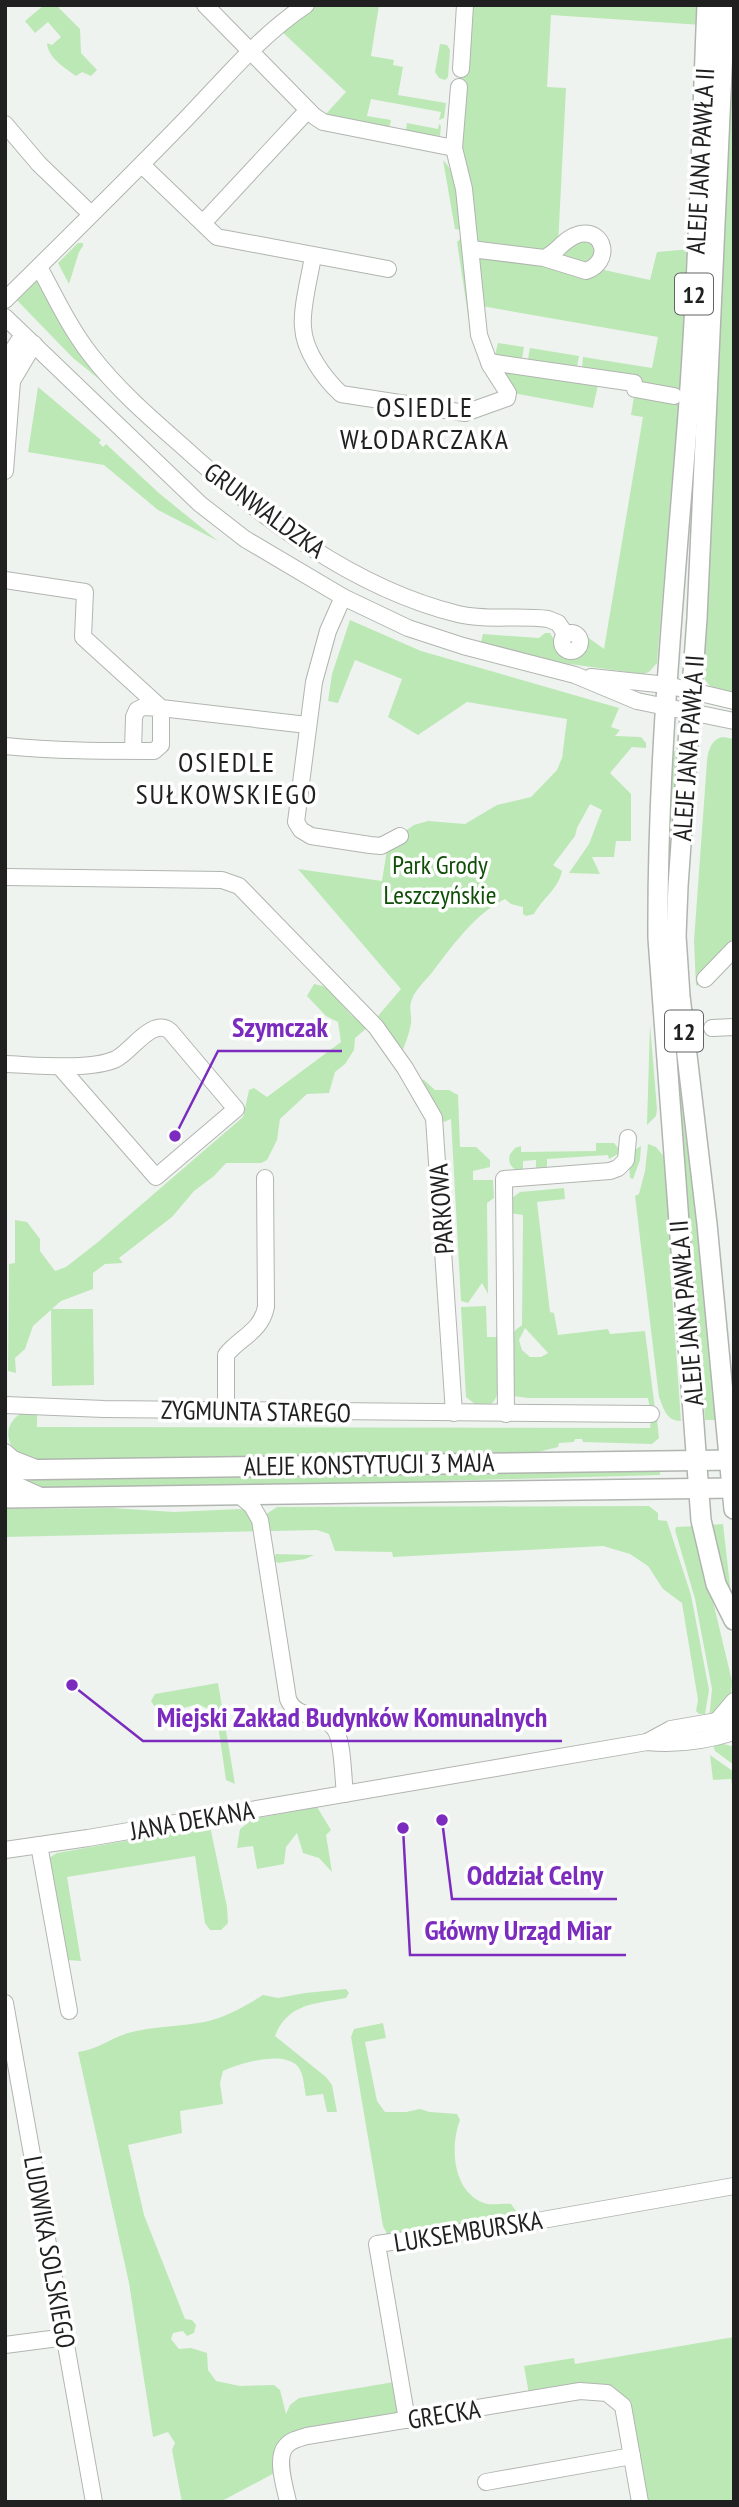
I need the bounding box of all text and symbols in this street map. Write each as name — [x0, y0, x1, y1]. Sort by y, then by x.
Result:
street label: ALEJE JANA PAWŁA II — [679, 67, 721, 255]
road number: 12 — [675, 274, 713, 314]
district label: OSIEDLE WŁODARCZAKA — [340, 388, 510, 457]
street label: GRUNWALDZKA — [198, 455, 333, 565]
street label: ALEJE JANA PAWŁA II — [665, 654, 711, 842]
district label: OSIEDLE SUŁKOWSKIEGO — [136, 743, 318, 812]
park label: Park Grody Leszczyńskie — [384, 848, 496, 911]
callout: Szymczak — [218, 1002, 342, 1051]
text: Szymczak — [232, 1008, 329, 1045]
road number: 12 — [665, 1010, 703, 1051]
street label: PARKOWA — [421, 1162, 461, 1255]
street label: ALEJE JANA PAWŁA II — [661, 1219, 711, 1407]
street label: ZYGMUNTA STAREGO — [161, 1393, 351, 1429]
street label: ALEJE KONSTYTUCJI 3 MAJA — [243, 1445, 495, 1483]
callout: Miejski Zakład Budynków Komunalnych — [143, 1692, 562, 1741]
text: Miejski Zakład Budynków Komunalnych — [157, 1698, 547, 1735]
street label: JANA DEKANA — [127, 1793, 257, 1847]
callout: Oddział Celny — [452, 1850, 617, 1899]
text: Oddział Celny — [467, 1856, 604, 1893]
callout: Główny Urząd Miar — [410, 1906, 626, 1955]
text: Główny Urząd Miar — [425, 1911, 612, 1948]
street label: LUDWIKA SOLSKIEGO — [17, 2153, 83, 2351]
street label: LUKSEMBURSKA — [391, 2203, 545, 2259]
street label: GRECKA — [405, 2392, 483, 2436]

